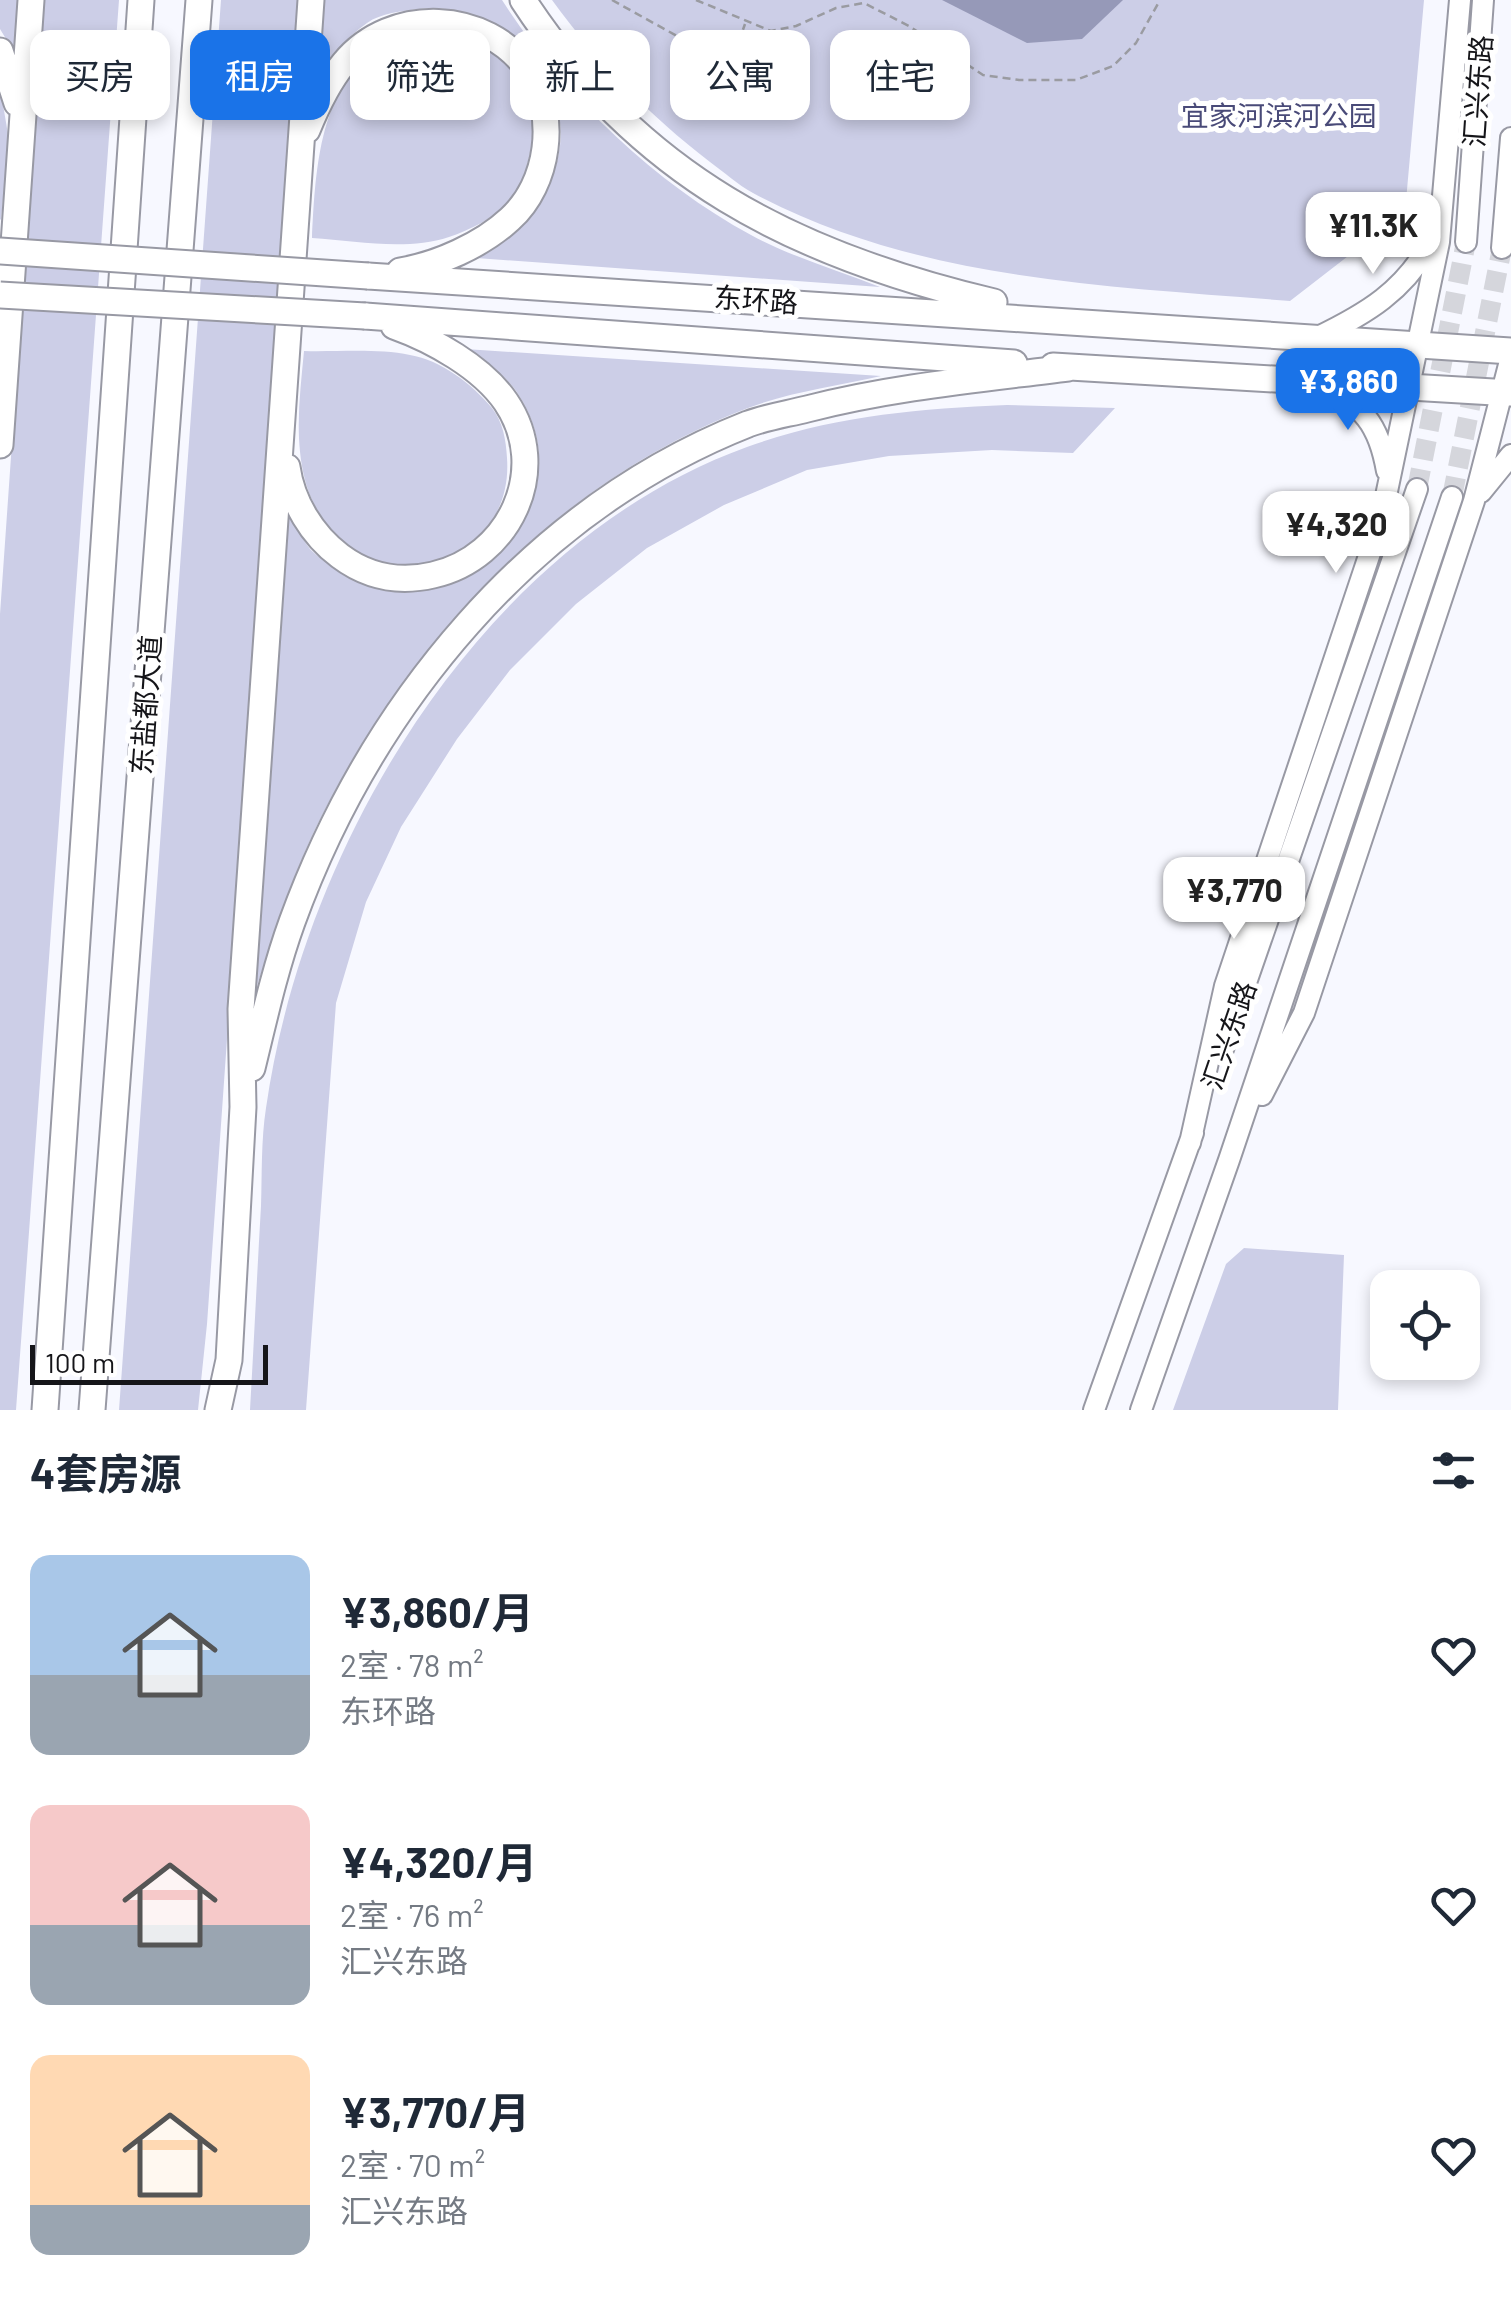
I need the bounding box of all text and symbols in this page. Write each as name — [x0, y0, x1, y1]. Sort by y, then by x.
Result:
chip: 买房 — [30, 30, 170, 120]
chip: 租房 — [190, 30, 330, 120]
chip: 筛选 — [350, 30, 490, 120]
chip: 新上 — [510, 30, 650, 120]
chip: 公寓 — [670, 30, 810, 120]
chip: 住宅 — [830, 30, 970, 120]
street label: 汇兴东路 — [1456, 34, 1498, 148]
park label: 宜家河滨河公园 — [1181, 98, 1377, 132]
pin: ¥11.3K — [1292, 192, 1454, 277]
text: ¥11.3K — [1328, 205, 1418, 243]
street label: 东环路 — [713, 279, 799, 319]
pin: ¥3,860 — [1267, 348, 1429, 433]
text: ¥3,860 — [1298, 361, 1398, 399]
pin: ¥4,320 — [1255, 491, 1417, 576]
text: ¥4,320 — [1284, 504, 1388, 542]
street label: 东盐都大道 — [123, 634, 167, 776]
pin: ¥3,770 — [1153, 857, 1315, 942]
text: ¥3,770 — [1185, 870, 1283, 908]
street label: 汇兴东路 — [1194, 977, 1262, 1093]
map controls — [1370, 1270, 1480, 1380]
button: locate — [1370, 1270, 1480, 1380]
scale bar — [30, 1340, 268, 1384]
text: 100 m — [45, 1345, 115, 1379]
icon: filters — [1426, 1443, 1481, 1498]
text: 4套房源 — [30, 1447, 181, 1497]
text: ¥3,860/月 — [340, 1586, 534, 1636]
icon: home — [110, 1595, 230, 1715]
icon: heart — [1426, 1628, 1481, 1683]
text: 2室 · 78 m² — [340, 1645, 484, 1683]
text: 东环路 — [340, 1691, 436, 1729]
text: ¥4,320/月 — [340, 1836, 537, 1886]
icon: home — [110, 1845, 230, 1965]
icon: heart — [1426, 1878, 1481, 1933]
text: 2室 · 76 m² — [340, 1895, 484, 1933]
text: 汇兴东路 — [340, 1941, 468, 1979]
text: ¥3,770/月 — [340, 2086, 530, 2136]
icon: home — [110, 2095, 230, 2215]
icon: heart — [1426, 2128, 1481, 2183]
text: 2室 · 70 m² — [340, 2145, 485, 2183]
text: 汇兴东路 — [340, 2191, 468, 2229]

